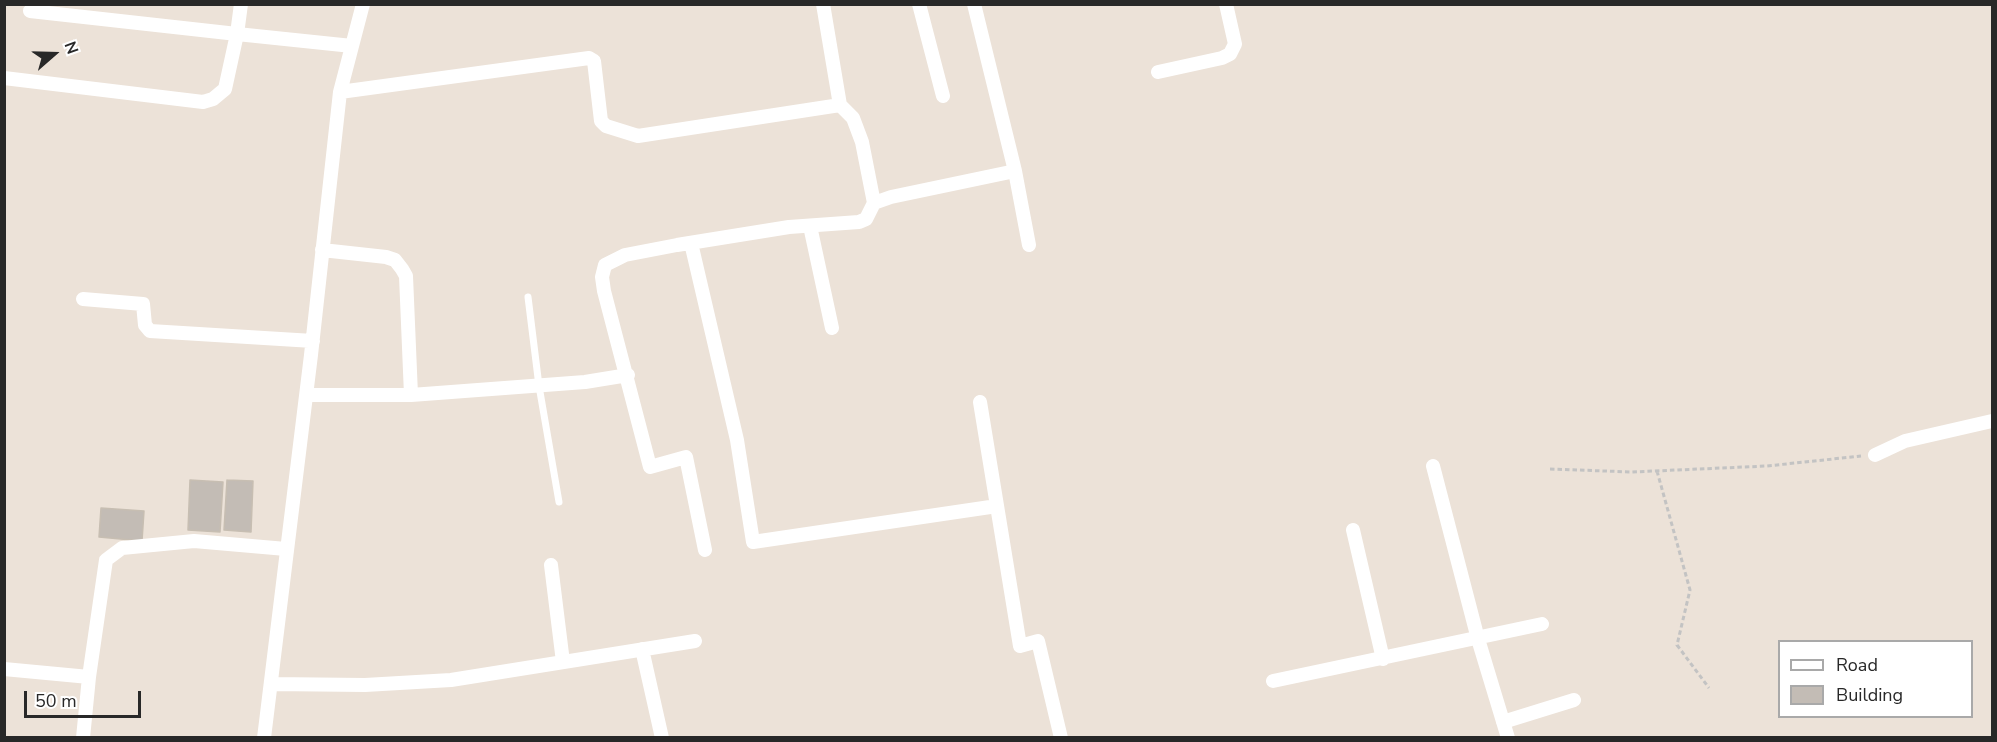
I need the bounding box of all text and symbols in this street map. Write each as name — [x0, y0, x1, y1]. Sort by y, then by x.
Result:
north arrow — [24, 24, 84, 84]
text: N — [59, 38, 83, 57]
legend — [1778, 640, 1973, 718]
text: Road — [1836, 653, 1878, 677]
scale bar — [27, 679, 144, 717]
text: Building — [1836, 683, 1903, 707]
text: 50 m — [35, 689, 77, 713]

